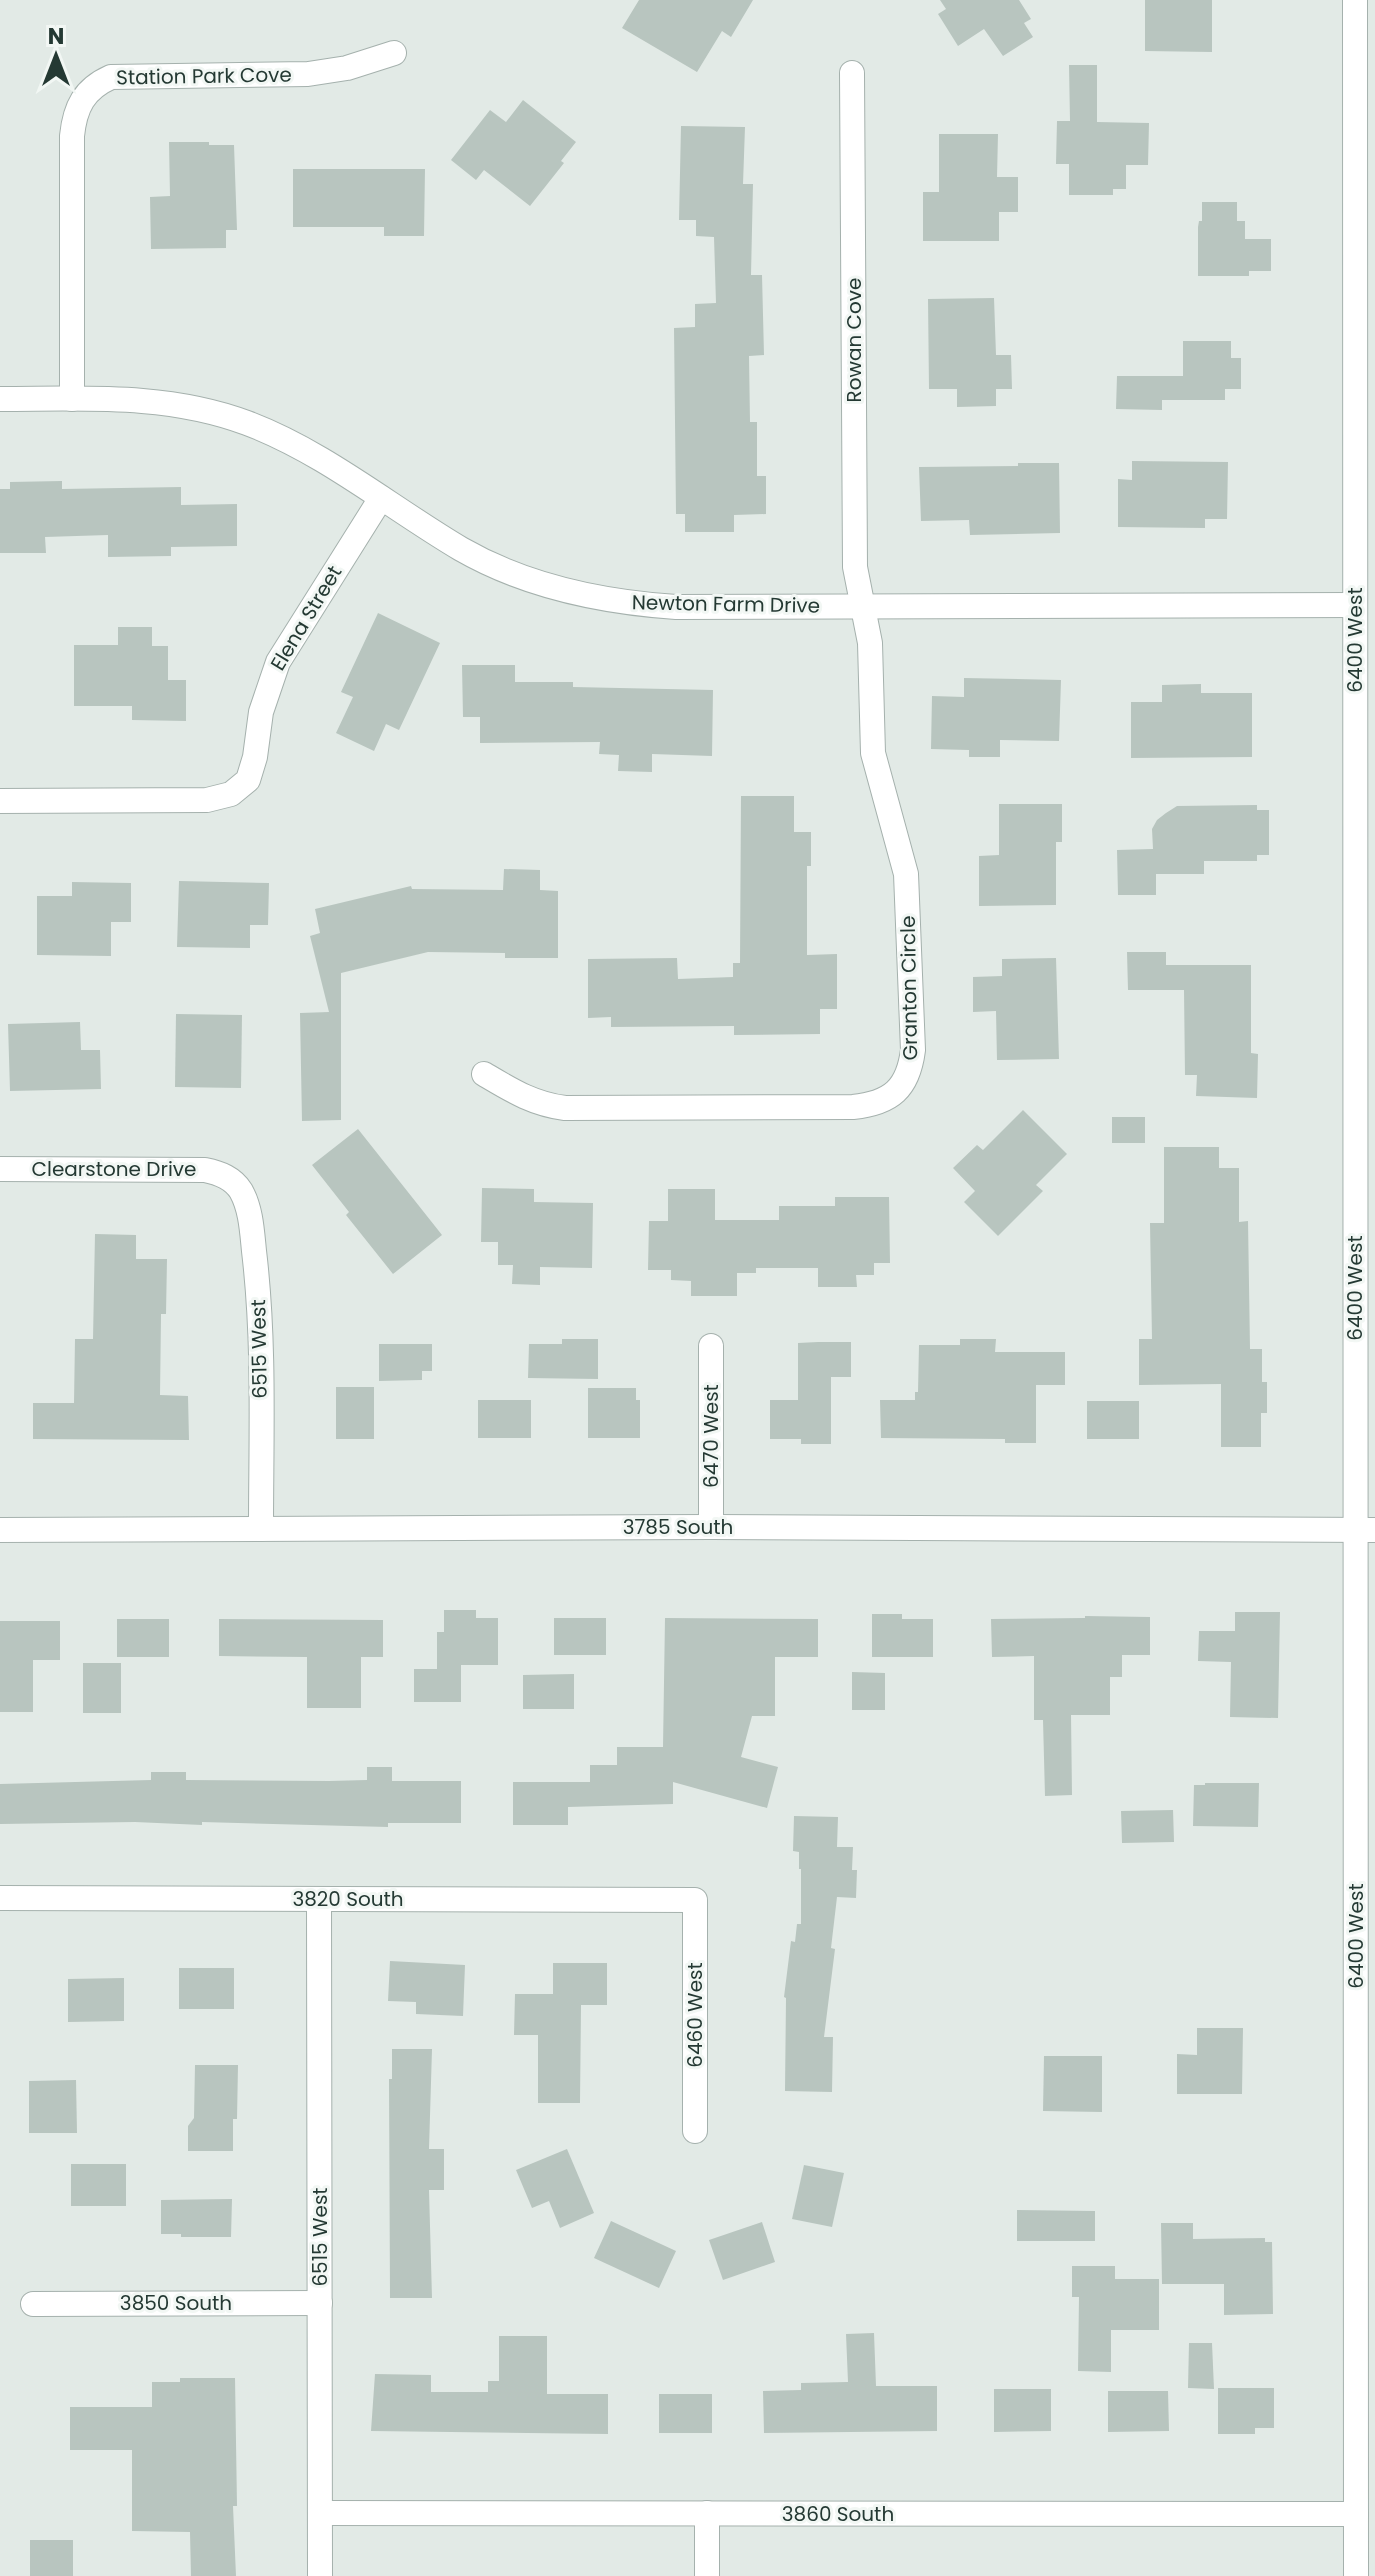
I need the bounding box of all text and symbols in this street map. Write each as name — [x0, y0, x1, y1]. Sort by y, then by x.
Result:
north arrow — [16, 16, 96, 96]
text: N — [48, 21, 64, 52]
street label: Station Park Cove — [116, 60, 292, 92]
street label: Rowan Cove — [840, 278, 868, 402]
street label: Elena Street — [264, 560, 348, 676]
street label: 6400 West — [1341, 587, 1369, 693]
street label: Newton Farm Drive — [632, 588, 820, 620]
street label: Granton Circle — [894, 915, 924, 1061]
street label: Clearstone Drive — [32, 1155, 196, 1183]
street label: 6400 West — [1341, 1235, 1369, 1341]
street label: 6515 West — [244, 1299, 274, 1399]
street label: 6470 West — [697, 1384, 725, 1488]
street label: 3785 South — [623, 1513, 733, 1541]
street label: 6400 West — [1342, 1883, 1370, 1989]
street label: 3820 South — [292, 1885, 404, 1913]
street label: 6460 West — [681, 1962, 709, 2068]
street label: 6515 West — [306, 2187, 334, 2287]
street label: 3850 South — [120, 2289, 232, 2317]
street label: 3860 South — [782, 2500, 894, 2528]

